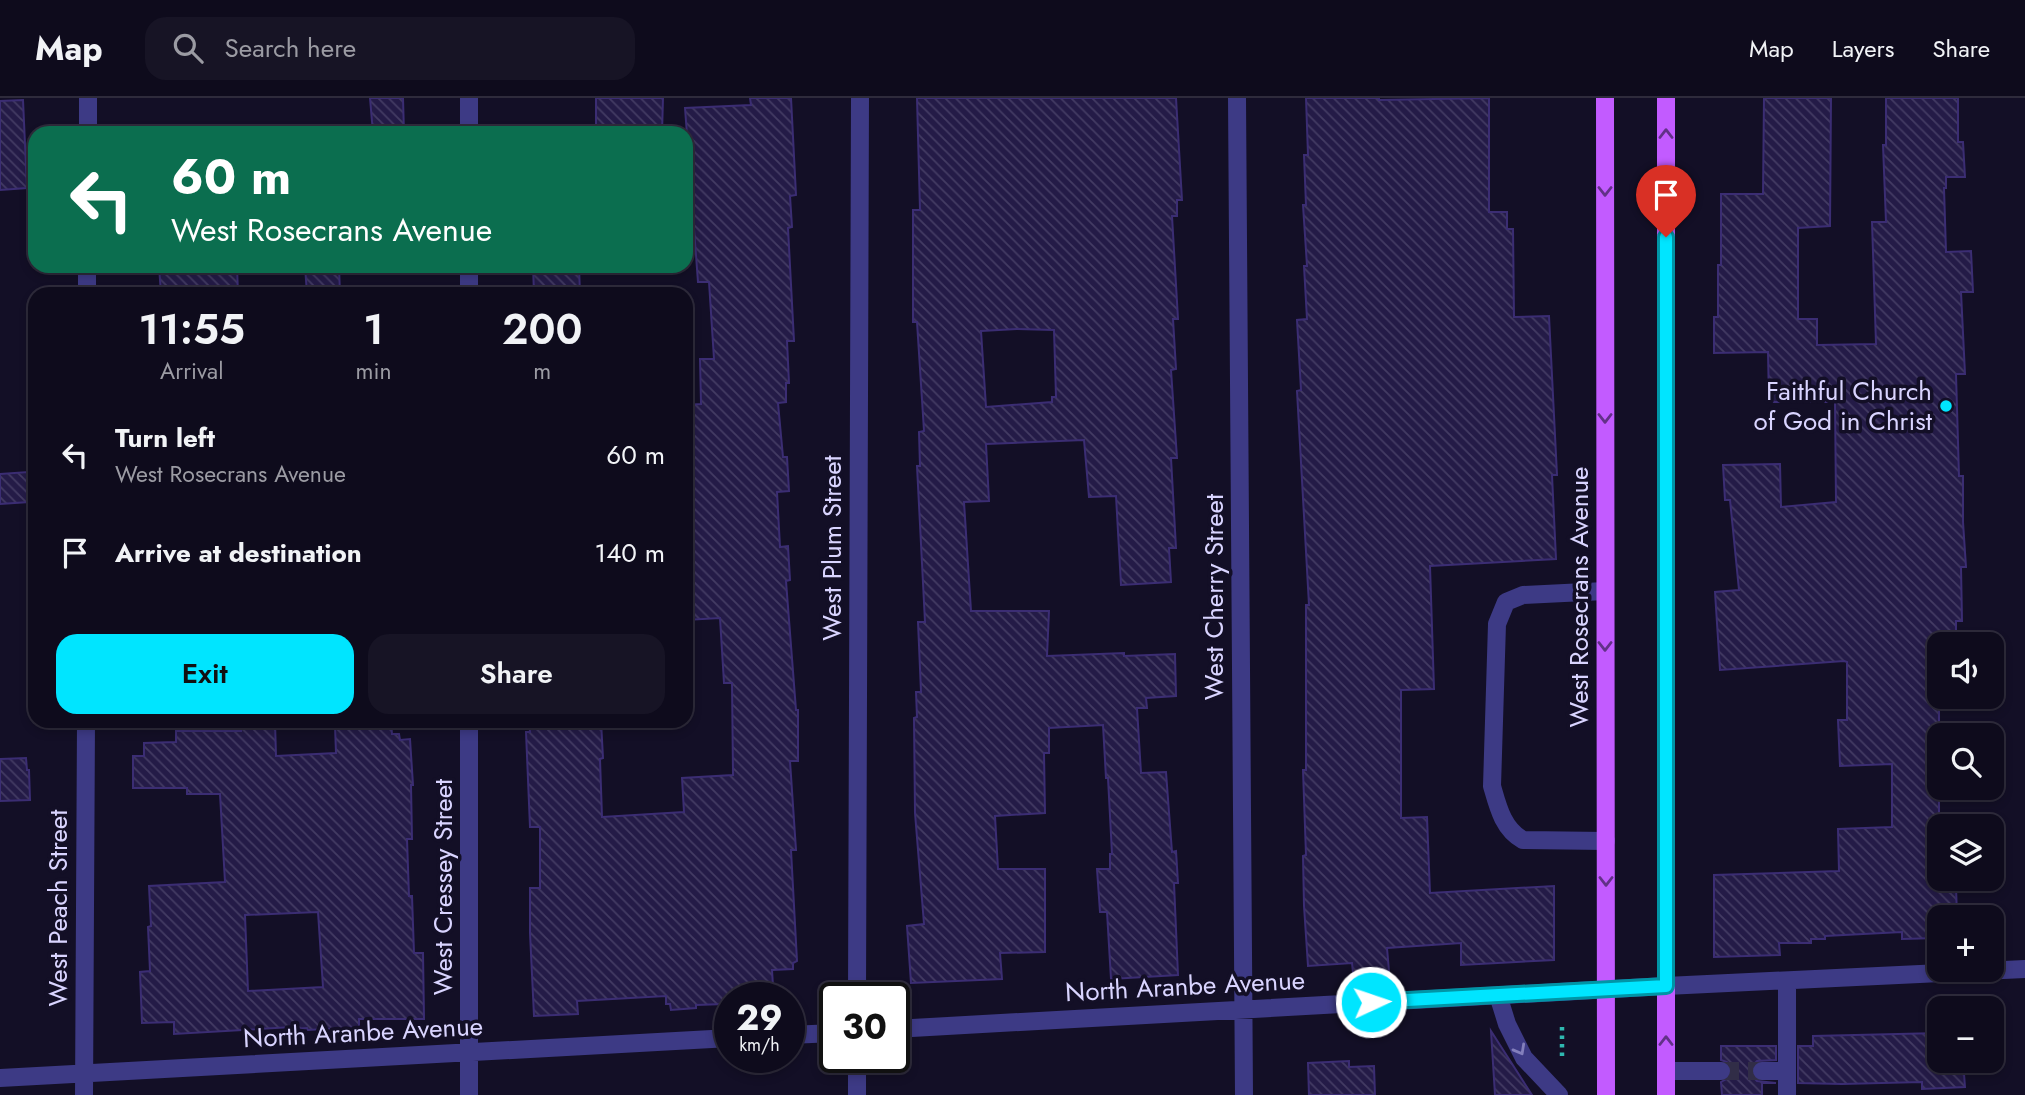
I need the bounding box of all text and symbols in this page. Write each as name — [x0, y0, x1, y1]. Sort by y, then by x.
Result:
search box — [145, 17, 635, 80]
text: Map — [35, 25, 103, 72]
icon: search — [169, 29, 207, 67]
text: Search here — [225, 29, 356, 67]
text: Map — [1749, 31, 1794, 66]
text: Layers — [1832, 31, 1894, 66]
text: Share — [1932, 31, 1990, 66]
one-way arrow — [1658, 128, 1674, 139]
text: 60 m — [171, 142, 291, 212]
icon: left — [56, 154, 147, 245]
pin — [1636, 165, 1696, 237]
icon: arrive — [1647, 176, 1685, 214]
one-way arrow — [1597, 186, 1613, 196]
text: West Rosecrans Avenue — [171, 207, 492, 253]
text: 11:55 — [139, 299, 245, 360]
text: 1 — [363, 299, 384, 360]
text: 200 — [502, 299, 583, 360]
text: Arrival — [160, 354, 223, 388]
text: min — [356, 354, 392, 388]
text: m — [533, 354, 551, 388]
place label: Faithful Church of God in Christ — [1754, 372, 1933, 440]
marker: Faithful Church of God in Christ — [1938, 398, 1954, 414]
one-way arrow — [1597, 413, 1613, 424]
text: Turn left — [115, 419, 215, 457]
icon: left — [56, 436, 94, 474]
text: 60 m — [606, 436, 665, 474]
street label: West Plum Street — [813, 454, 851, 641]
text: West Rosecrans Avenue — [115, 457, 346, 491]
street label: West Rosecrans Avenue — [1560, 467, 1598, 727]
street label: West Cherry Street — [1195, 493, 1233, 700]
icon: arrive — [56, 534, 94, 572]
text: Arrive at destination — [115, 534, 362, 572]
text: 140 m — [594, 534, 665, 572]
map controls — [1927, 632, 2004, 1073]
button: sound — [1927, 632, 2004, 709]
button: Exit — [56, 634, 354, 714]
button: Share — [368, 634, 665, 714]
one-way arrow — [1597, 641, 1613, 651]
button: search — [1927, 723, 2004, 800]
street label: West Cressey Street — [424, 778, 462, 995]
street label: West Peach Street — [39, 809, 77, 1006]
button: layers — [1927, 814, 2004, 891]
one-way arrow — [1598, 876, 1614, 886]
button: + — [1927, 905, 2004, 982]
street label: North Aranbe Avenue — [1064, 961, 1306, 1011]
position arrow — [1334, 965, 1408, 1039]
speed limit sign: 30 — [819, 982, 910, 1073]
text: 29 — [736, 993, 783, 1043]
button: − — [1927, 996, 2004, 1073]
street label: North Aranbe Avenue — [242, 1007, 484, 1057]
text: km/h — [739, 1032, 780, 1058]
one-way arrow — [1658, 1035, 1674, 1045]
one-way arrow — [1512, 1043, 1525, 1056]

